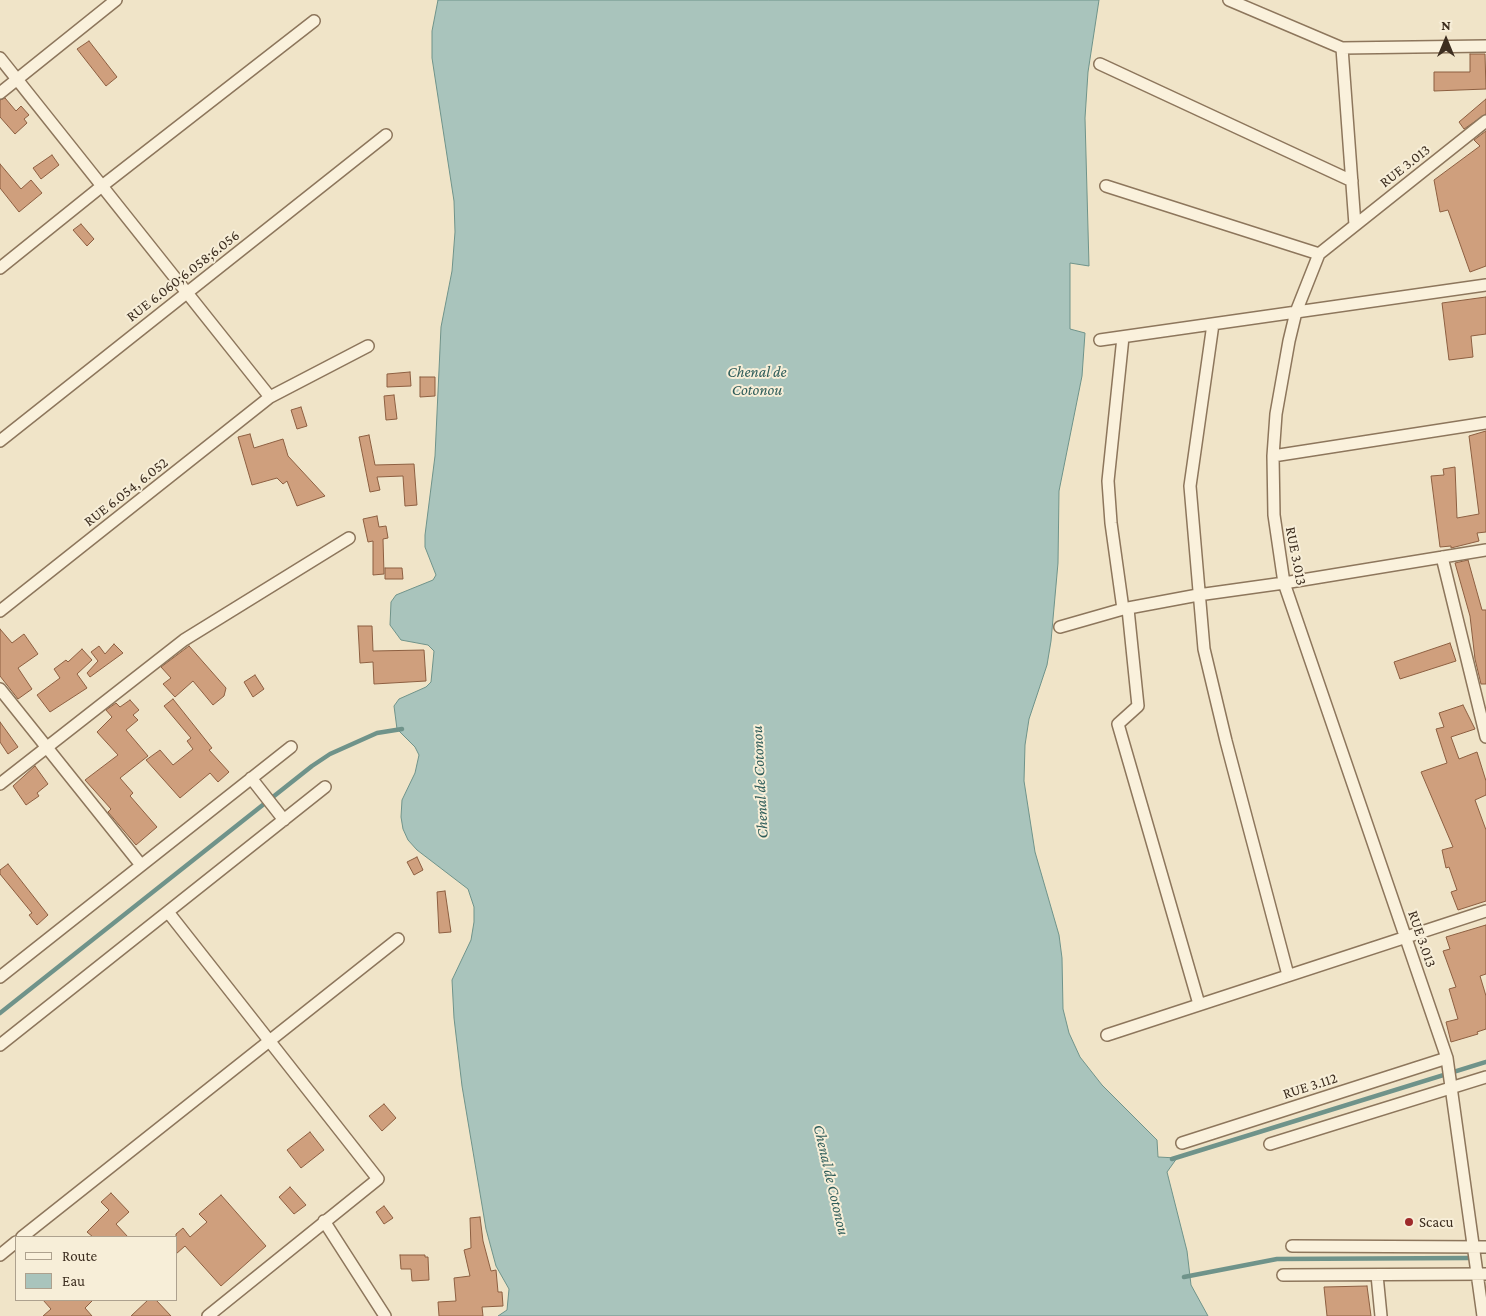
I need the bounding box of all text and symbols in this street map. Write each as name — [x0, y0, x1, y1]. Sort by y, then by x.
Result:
north arrow — [1421, 15, 1471, 65]
text: N — [1441, 17, 1451, 33]
street label: RUE 3.013 — [1376, 141, 1434, 191]
street label: RUE 6.060;6.058;6.056 — [123, 226, 243, 326]
water label: Chenal de Cotonou — [727, 362, 787, 400]
street label: RUE 6.054, 6.052 — [80, 454, 172, 530]
street label: RUE 3.013 — [1281, 525, 1311, 587]
water label: Chenal de Cotonou — [747, 725, 773, 839]
street label: RUE 3.013 — [1404, 908, 1440, 970]
street label: RUE 3.112 — [1280, 1069, 1340, 1103]
water label: Chenal de Cotonou — [809, 1123, 853, 1237]
place label: Scacu — [1419, 1213, 1453, 1231]
marker: Scacu — [1403, 1216, 1415, 1228]
legend — [15, 1236, 178, 1301]
text: Route — [62, 1248, 97, 1264]
text: Eau — [62, 1273, 85, 1289]

